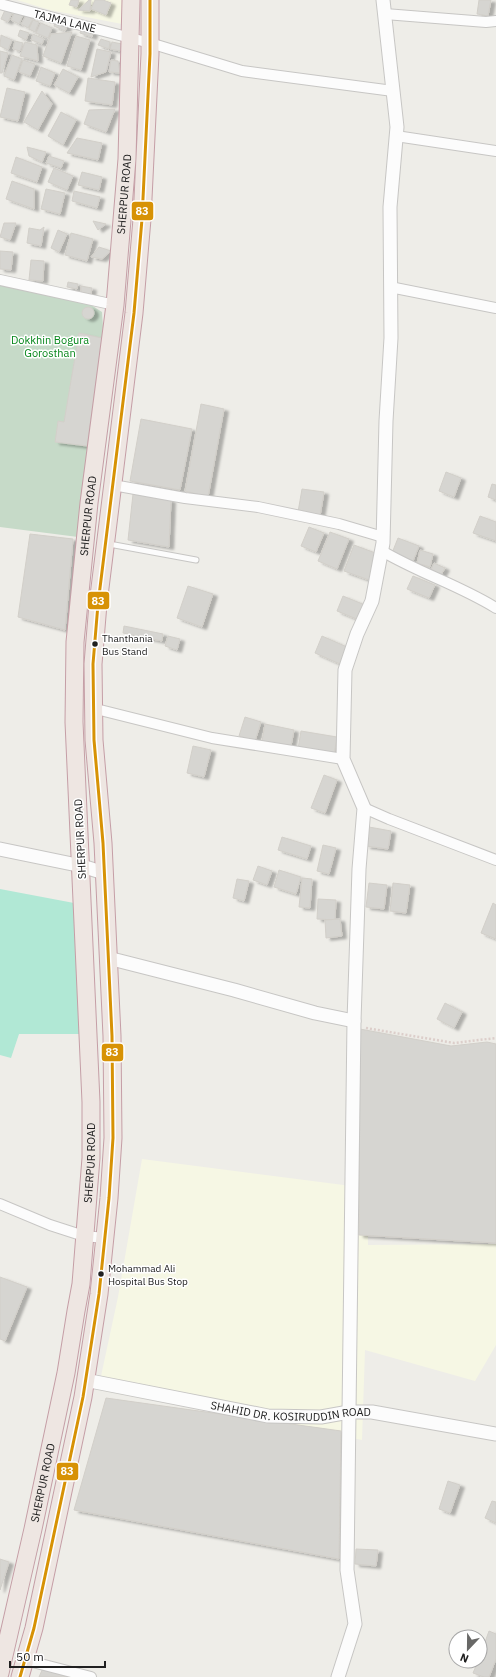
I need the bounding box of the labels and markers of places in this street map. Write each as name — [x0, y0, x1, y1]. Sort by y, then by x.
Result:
place label: Thanthania Bus Stand — [102, 632, 153, 658]
marker: Thanthania Bus Stand — [90, 639, 100, 649]
place label: Mohammad Ali Hospital Bus Stop — [108, 1262, 188, 1288]
marker: Mohammad Ali Hospital Bus Stop — [96, 1269, 106, 1279]

